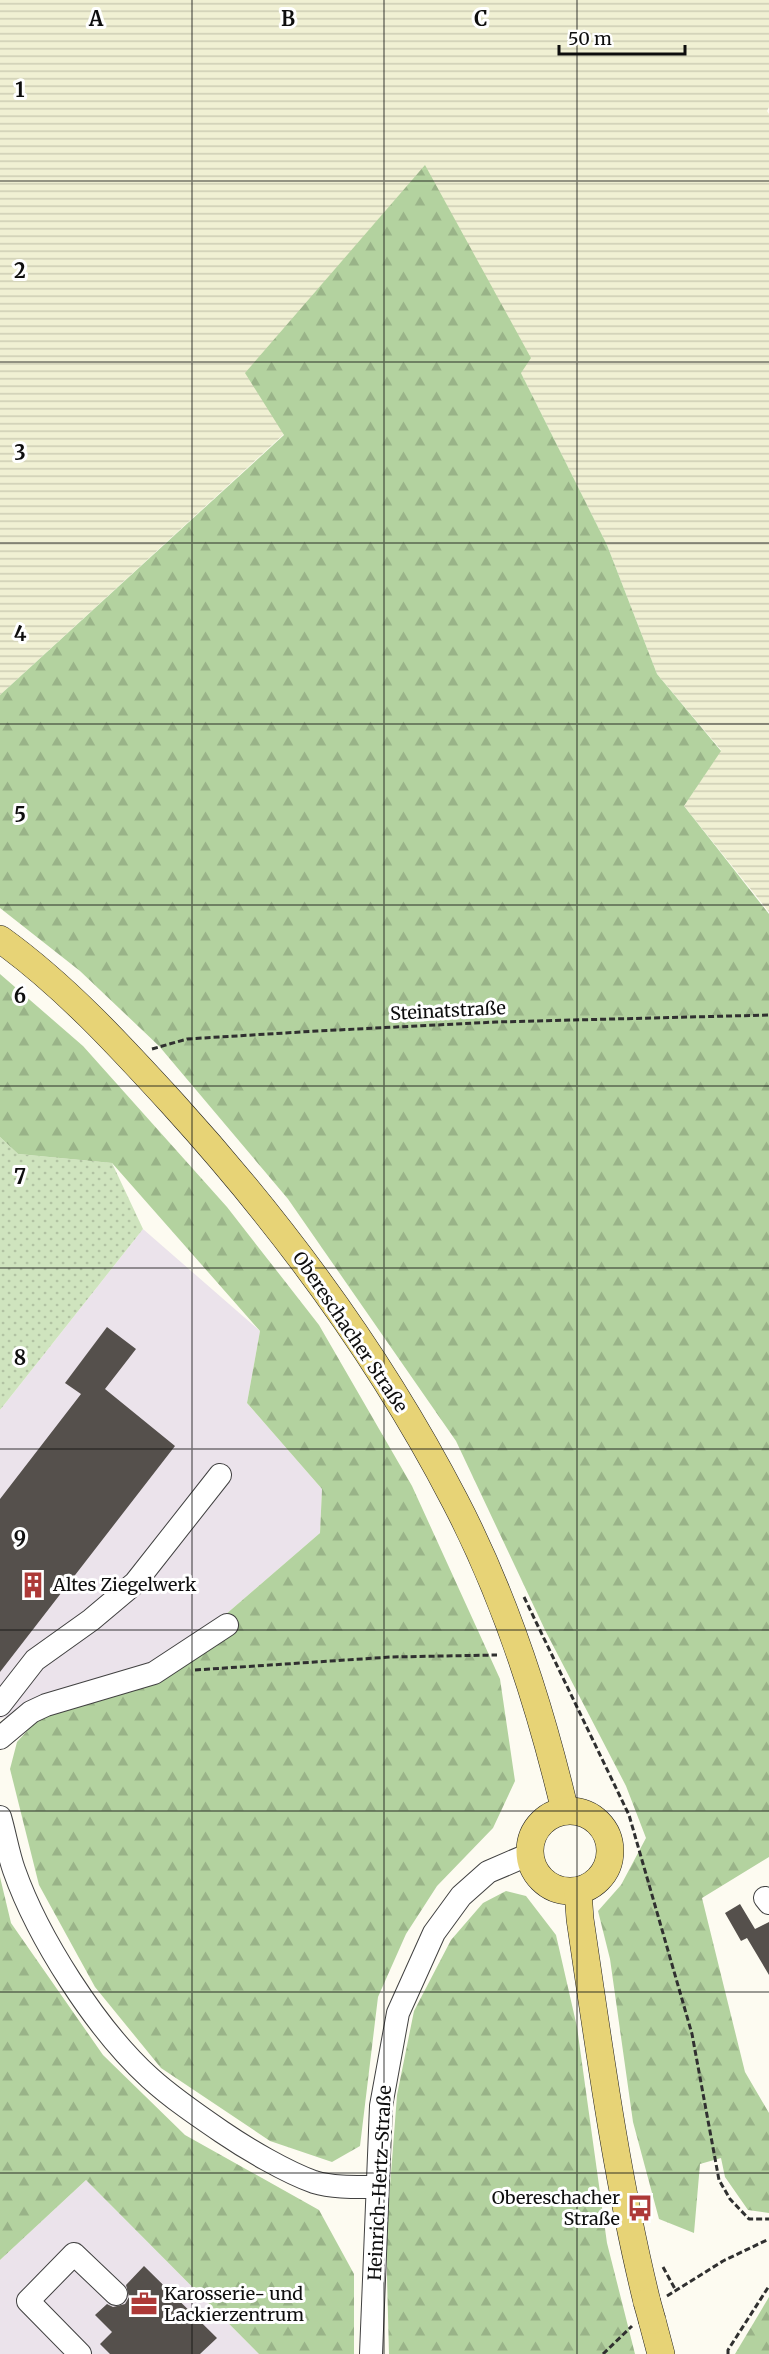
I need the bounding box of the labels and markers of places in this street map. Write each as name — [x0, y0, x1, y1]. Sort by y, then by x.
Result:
building icon: Altes Ziegelwerk — [18, 1570, 48, 1600]
place label: Altes Ziegelwerk — [52, 1573, 197, 1596]
place label: Obereschacher Straße — [492, 2186, 620, 2230]
bus stop icon: Obereschacher Straße — [625, 2193, 655, 2223]
place label: Karosserie- und Lackierzentrum — [164, 2282, 304, 2326]
office icon: Karosserie- und Lackierzentrum — [129, 2289, 159, 2319]

